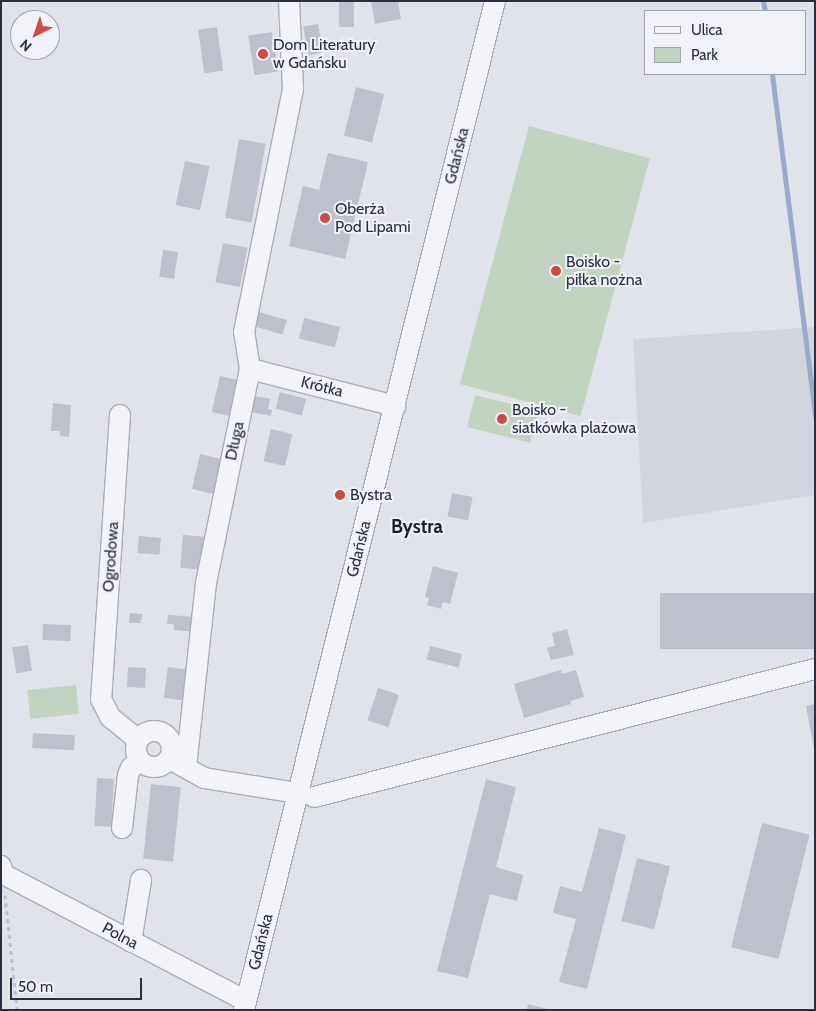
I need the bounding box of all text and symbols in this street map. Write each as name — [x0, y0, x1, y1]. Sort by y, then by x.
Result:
north arrow — [10, 10, 60, 60]
legend — [644, 10, 806, 75]
text: Ulica — [691, 21, 722, 39]
place label: Dom Literatury w Gdańsku — [273, 35, 375, 73]
text: N — [16, 36, 35, 56]
text: Park — [691, 46, 718, 64]
marker: Dom Literatury w Gdańsku — [257, 48, 269, 60]
street label: Gdańska — [441, 126, 473, 186]
place label: Oberża Pod Lipami — [335, 199, 411, 237]
marker: Oberża Pod Lipami — [319, 212, 331, 224]
place label: Boisko - piłka nożna — [566, 252, 642, 290]
marker: Boisko - piłka nożna — [550, 265, 562, 277]
street label: Krótka — [299, 373, 345, 401]
place label: Boisko - siatkówka plażowa — [512, 400, 636, 438]
marker: Boisko - siatkówka plażowa — [496, 413, 508, 425]
street label: Długa — [222, 420, 248, 462]
place label: Bystra — [350, 485, 392, 505]
marker: Bystra — [334, 489, 346, 501]
district label: Bystra — [391, 516, 443, 538]
street label: Gdańska — [343, 519, 375, 579]
street label: Ogrodowa — [99, 521, 123, 593]
street label: Gdańska — [245, 912, 277, 972]
street label: Polna — [99, 919, 141, 953]
scale bar — [12, 968, 145, 1000]
text: 50 m — [18, 978, 53, 996]

